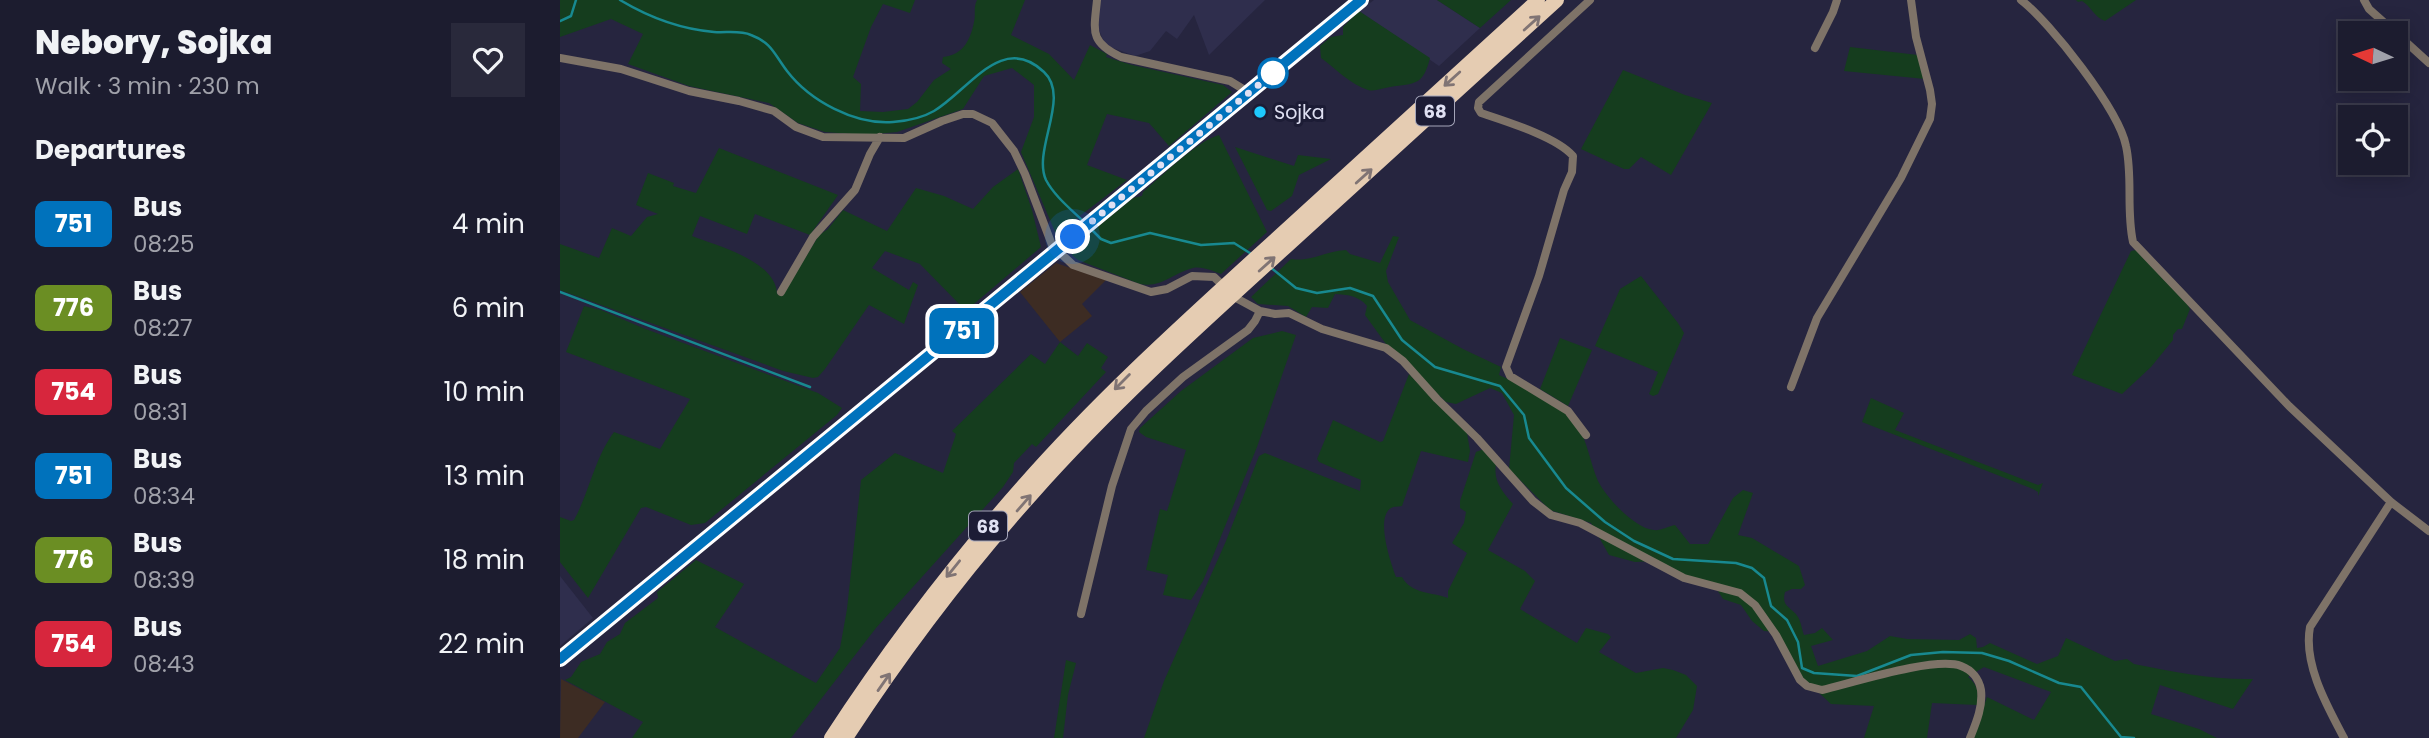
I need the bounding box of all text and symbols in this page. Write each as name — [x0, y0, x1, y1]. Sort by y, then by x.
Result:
one-way arrow — [1523, 15, 1541, 31]
text: Nebory, Sojka — [35, 19, 272, 66]
north arrow — [2338, 21, 2408, 91]
map controls — [2338, 21, 2408, 175]
button: heart — [451, 23, 525, 97]
unlabelled marker — [1258, 58, 1288, 88]
text: Walk · 3 min · 230 m — [35, 70, 260, 102]
one-way arrow — [1443, 71, 1461, 87]
road number: 68 — [1416, 96, 1454, 126]
place label: Sojka — [1274, 99, 1325, 126]
marker: Sojka — [1252, 104, 1268, 120]
button: locate — [2338, 105, 2408, 175]
text: Departures — [35, 132, 186, 168]
one-way arrow — [1354, 168, 1372, 184]
text: Bus — [133, 189, 182, 225]
text: 4 min — [452, 206, 525, 242]
text: 751 — [55, 207, 92, 240]
your location — [1055, 219, 1090, 254]
text: 08:25 — [133, 228, 195, 260]
one-way arrow — [1258, 256, 1276, 272]
text: Bus — [133, 273, 182, 309]
text: 6 min — [452, 290, 525, 326]
text: 776 — [53, 291, 94, 324]
line badge: 751 — [922, 308, 1002, 354]
text: 08:27 — [133, 312, 193, 344]
text: 751 — [943, 314, 981, 347]
text: Bus — [133, 357, 182, 393]
text: 10 min — [444, 374, 525, 410]
one-way arrow — [1114, 374, 1131, 391]
text: 754 — [51, 375, 96, 408]
text: 08:31 — [133, 396, 188, 428]
text: Bus — [133, 441, 182, 477]
text: 13 min — [445, 458, 525, 494]
text: 751 — [55, 459, 92, 492]
text: 08:34 — [133, 480, 195, 512]
one-way arrow — [1016, 494, 1032, 512]
road number: 68 — [969, 512, 1007, 540]
text: Bus — [133, 525, 182, 561]
text: 18 min — [444, 542, 525, 578]
text: 776 — [53, 543, 94, 576]
one-way arrow — [945, 559, 960, 577]
text: 08:39 — [133, 564, 195, 596]
text: Bus — [133, 609, 182, 645]
text: 22 min — [438, 626, 525, 662]
text: 754 — [51, 627, 96, 660]
text: 08:43 — [133, 648, 195, 680]
one-way arrow — [877, 673, 891, 692]

